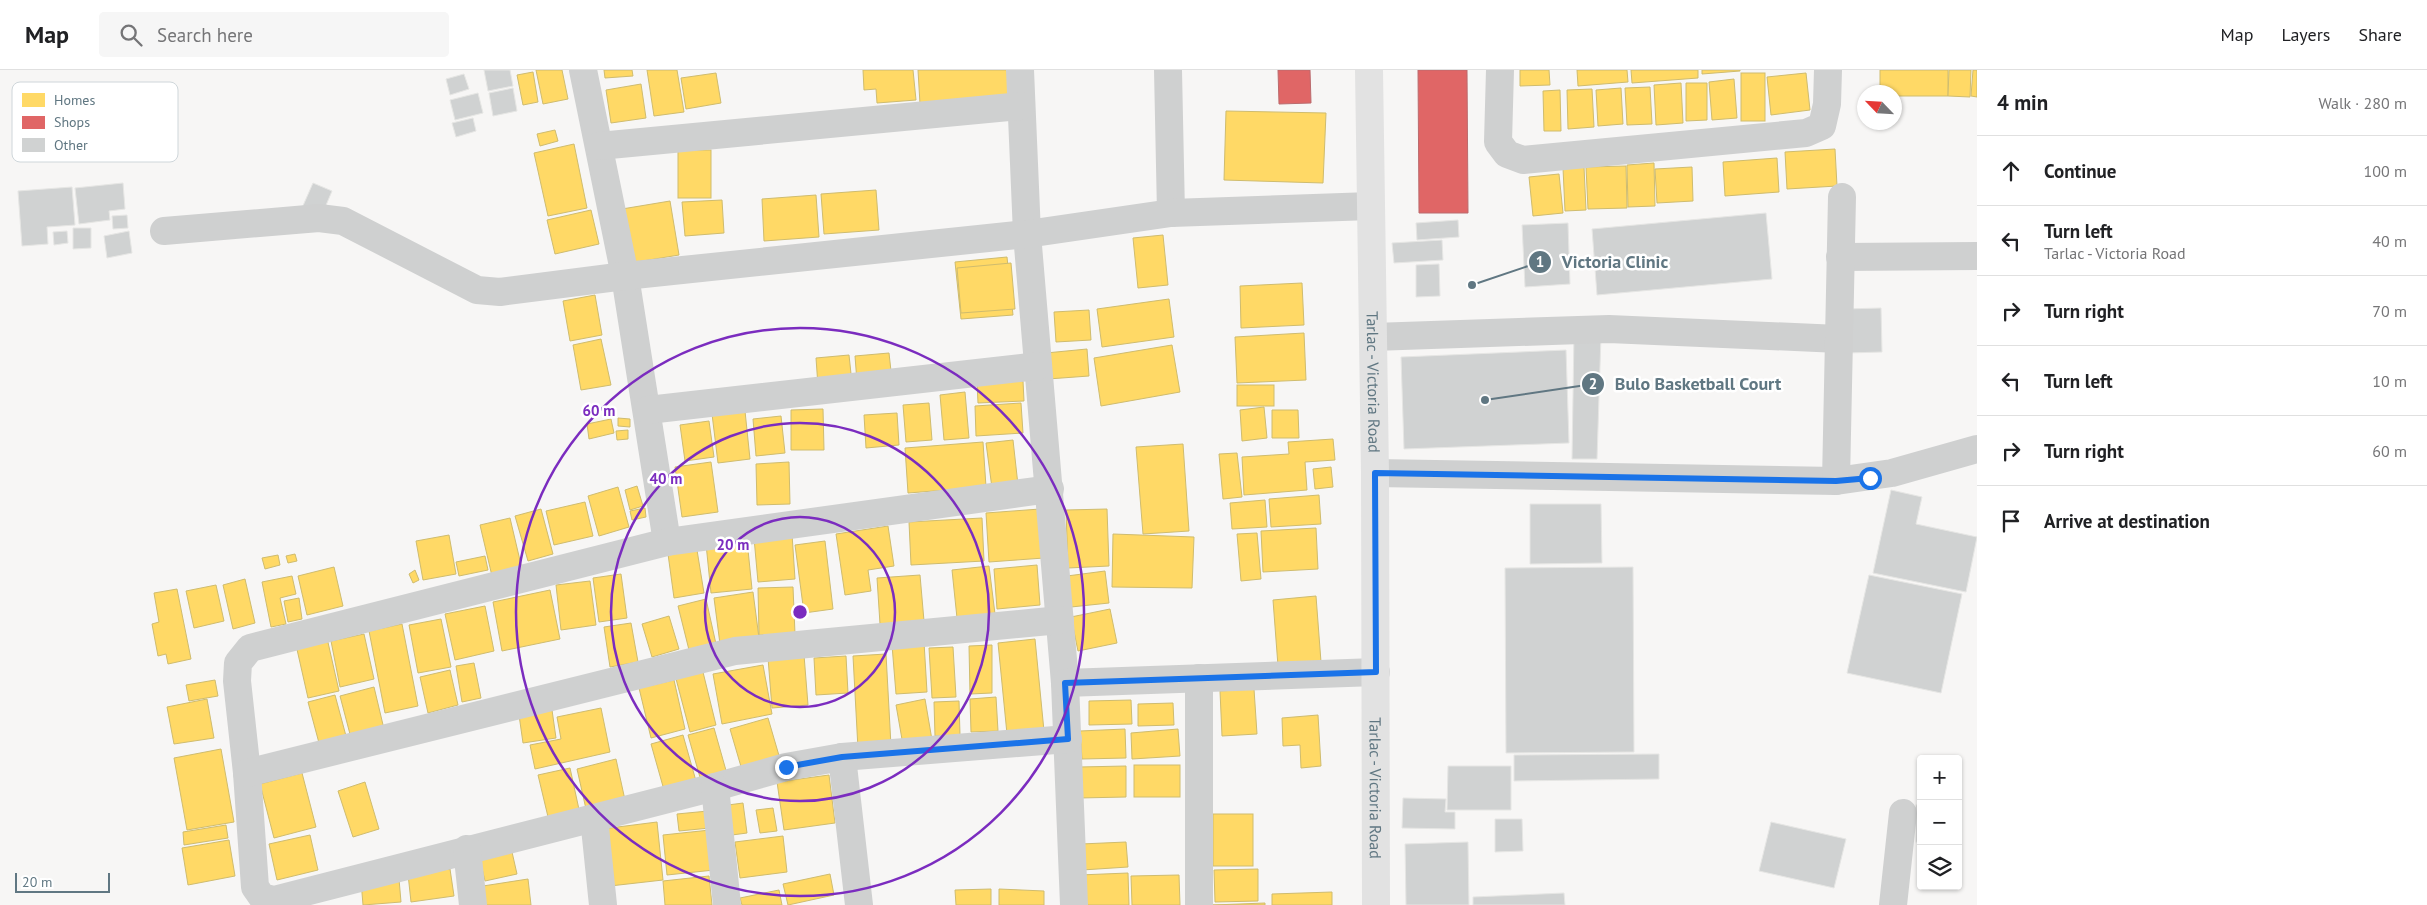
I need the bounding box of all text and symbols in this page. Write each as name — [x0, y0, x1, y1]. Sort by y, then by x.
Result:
search box — [99, 12, 449, 57]
text: Map — [25, 19, 69, 50]
icon: search — [117, 21, 145, 49]
text: Search here — [157, 23, 253, 47]
text: Map — [2221, 23, 2253, 46]
text: Layers — [2281, 23, 2330, 46]
text: Share — [2358, 23, 2402, 46]
legend — [12, 82, 178, 162]
north arrow — [1857, 85, 1902, 130]
text: 4 min — [1997, 89, 2048, 116]
text: Homes — [54, 91, 95, 109]
text: Walk · 280 m — [2318, 93, 2407, 113]
text: Shops — [54, 113, 90, 131]
text: Other — [54, 136, 88, 154]
icon: ahead — [1997, 157, 2025, 185]
text: Continue — [2044, 159, 2116, 183]
text: 100 m — [2364, 161, 2407, 181]
text: Turn left — [2044, 219, 2113, 243]
icon: left — [1997, 227, 2025, 255]
text: 40 m — [2372, 231, 2407, 251]
text: Tarlac - Victoria Road — [2044, 243, 2186, 263]
callout: Victoria Clinic — [1527, 246, 1679, 279]
text: Victoria Clinic — [1561, 250, 1668, 273]
text: 1 — [1536, 252, 1544, 271]
icon: right — [1997, 297, 2025, 325]
text: Turn right — [2044, 299, 2124, 323]
text: 70 m — [2372, 301, 2407, 321]
street label: Tarlac - Victoria Road — [1363, 311, 1385, 453]
callout: Bulo Basketball Court — [1580, 367, 1792, 400]
icon: left — [1997, 367, 2025, 395]
text: Turn left — [2044, 369, 2113, 393]
text: 10 m — [2372, 371, 2407, 391]
text: Bulo Basketball Court — [1615, 372, 1782, 395]
text: 2 — [1589, 374, 1597, 393]
text: 60 m — [583, 401, 615, 420]
icon: right — [1997, 437, 2025, 465]
text: Turn right — [2044, 439, 2124, 463]
text: 60 m — [2372, 441, 2407, 461]
route start — [1859, 467, 1882, 490]
text: 40 m — [650, 469, 682, 488]
icon: arrive — [1997, 507, 2025, 535]
text: Arrive at destination — [2044, 509, 2210, 533]
text: 20 m — [717, 535, 749, 554]
centre of rings — [791, 603, 809, 621]
street label: Tarlac - Victoria Road — [1366, 717, 1386, 859]
map controls — [1917, 755, 1962, 890]
button: + — [1917, 755, 1962, 800]
route end — [775, 756, 798, 779]
button: − — [1917, 800, 1962, 845]
button: layers — [1917, 845, 1962, 890]
scale bar — [15, 870, 110, 893]
text: 20 m — [22, 873, 52, 891]

